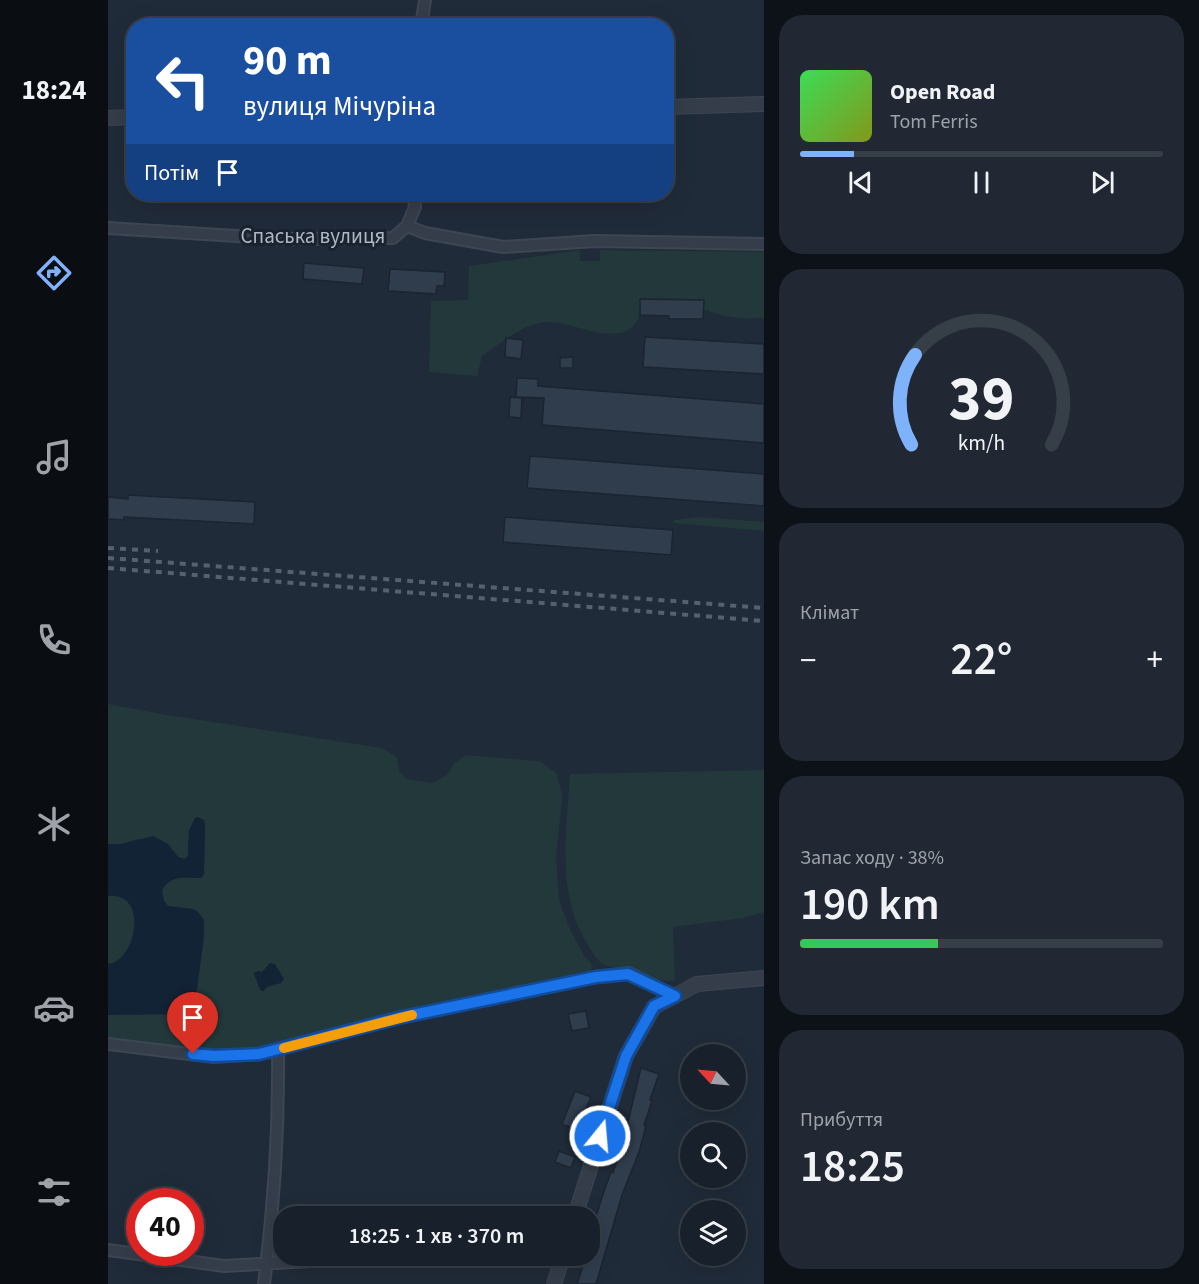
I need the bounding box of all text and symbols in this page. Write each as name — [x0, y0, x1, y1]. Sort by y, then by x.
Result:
text: 90 m — [243, 31, 332, 91]
icon: left — [144, 42, 222, 120]
text: 18:24 — [21, 71, 87, 110]
text: Open Road — [890, 76, 995, 108]
text: вулиця Мічуріна — [243, 87, 436, 126]
text: Tom Ferris — [890, 108, 978, 136]
icon: arrive — [211, 156, 244, 189]
text: Потім — [144, 157, 199, 189]
icon: previous — [844, 166, 877, 199]
icon: pause — [965, 166, 998, 199]
icon: next — [1086, 166, 1119, 199]
street label: Спаська вулиця — [241, 221, 385, 251]
icon: directions — [33, 252, 75, 294]
text: 39 — [949, 355, 1014, 444]
text: km/h — [958, 429, 1005, 460]
icon: music — [33, 436, 75, 478]
text: Клімат — [800, 599, 859, 627]
icon: phone — [33, 619, 75, 661]
text: 22° — [951, 628, 1012, 692]
text: − — [800, 637, 816, 684]
text: + — [1147, 637, 1163, 684]
icon: climate — [33, 803, 75, 845]
text: Запас ходу · 38% — [800, 844, 944, 872]
text: 190 km — [800, 873, 940, 937]
icon: car — [33, 987, 75, 1029]
pin — [167, 992, 218, 1054]
icon: arrive — [176, 1001, 209, 1034]
north arrow — [680, 1044, 746, 1110]
map controls — [680, 1044, 746, 1266]
position arrow — [568, 1104, 632, 1168]
text: Прибуття — [800, 1106, 883, 1134]
button: search — [680, 1122, 746, 1188]
text: 18:25 — [800, 1135, 905, 1199]
icon: filters — [33, 1171, 75, 1213]
speed limit sign: 40 — [126, 1188, 204, 1266]
button: layers — [680, 1200, 746, 1266]
text: 18:25 · 1 хв · 370 m — [349, 1220, 524, 1252]

